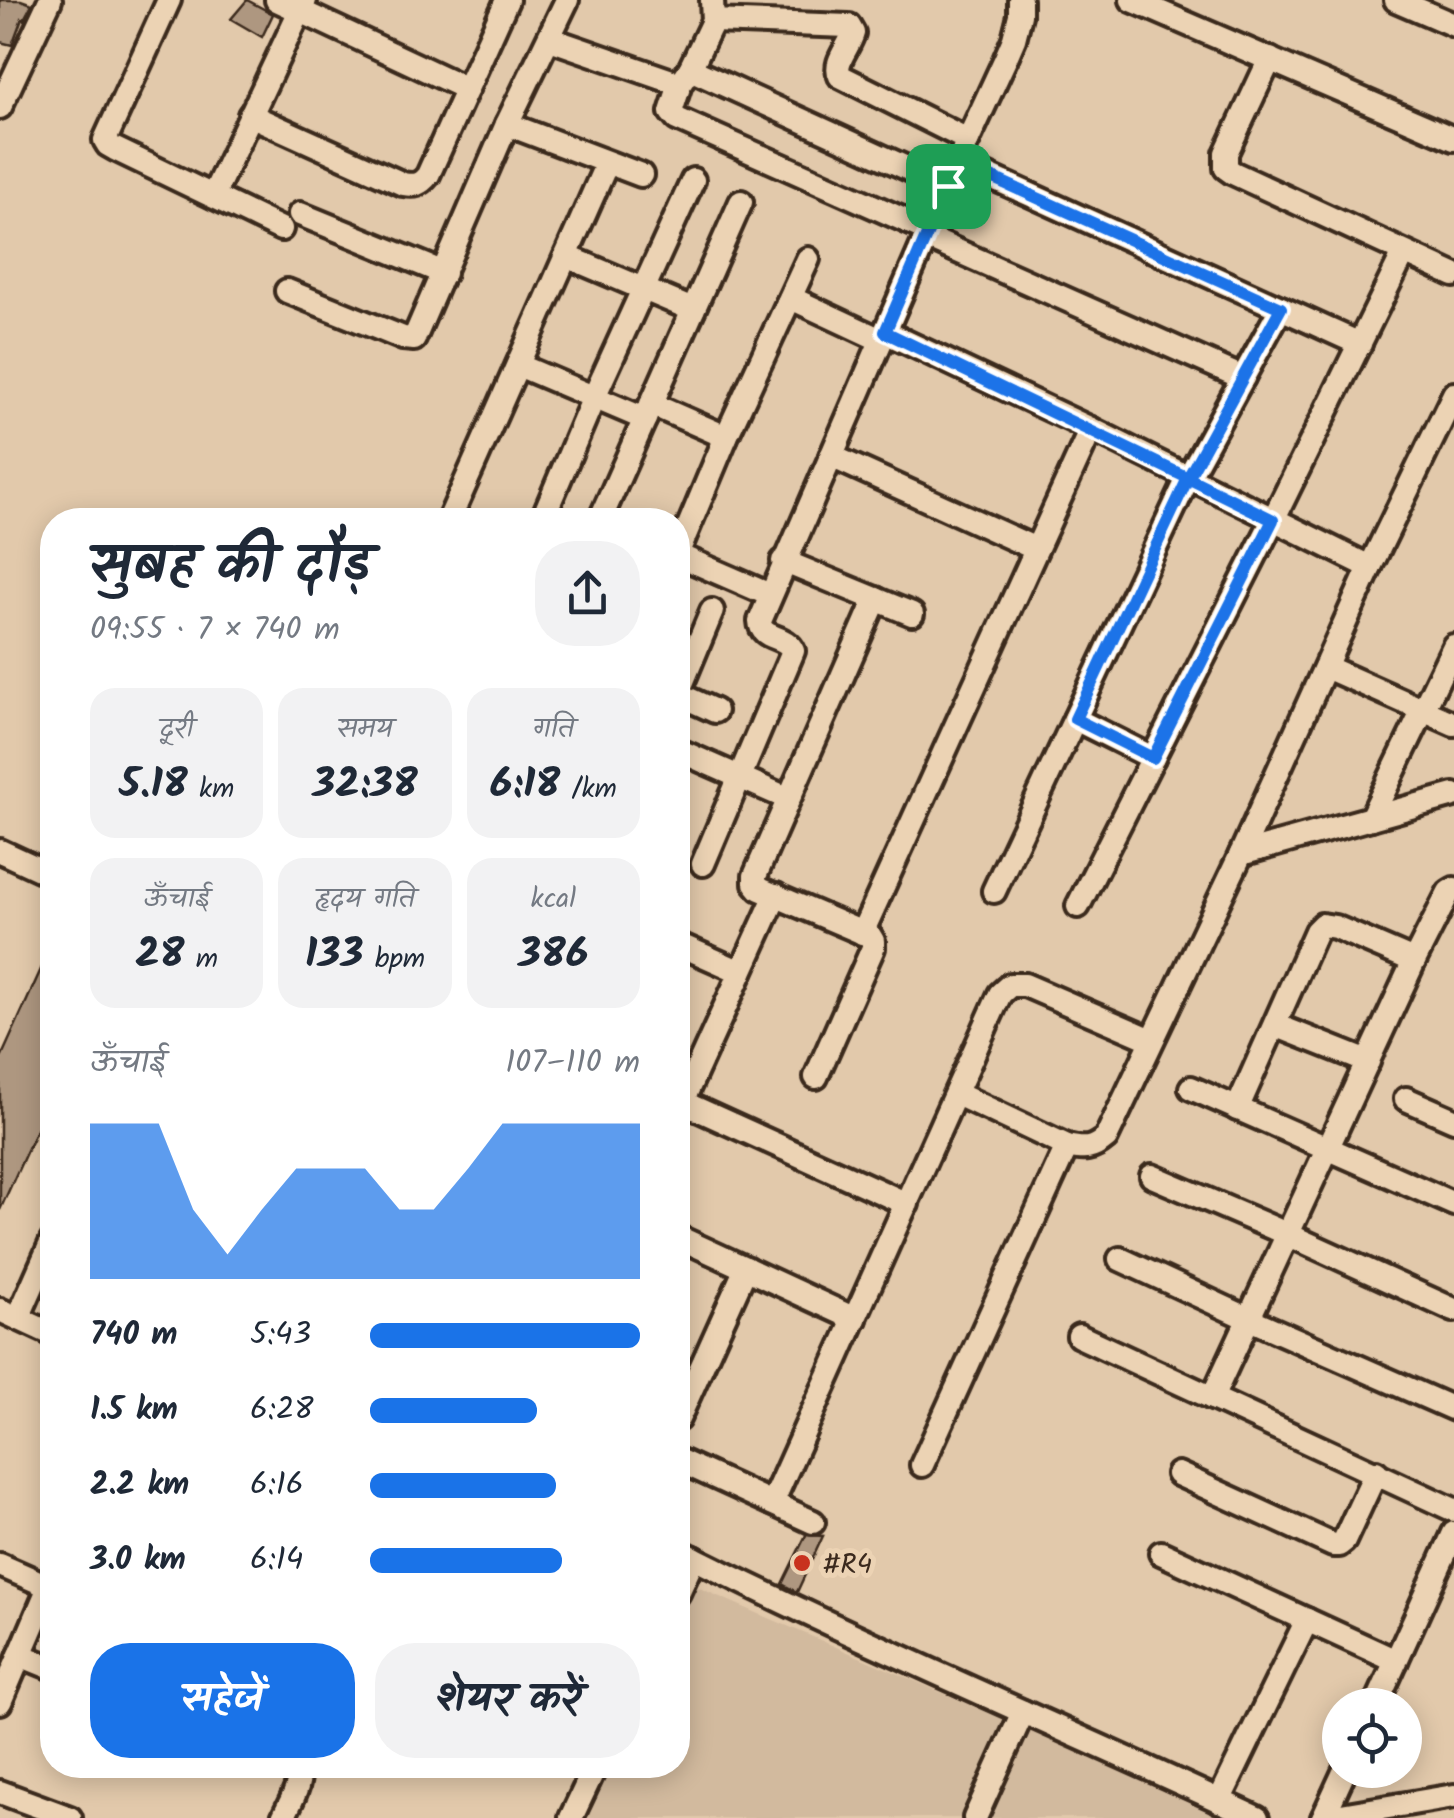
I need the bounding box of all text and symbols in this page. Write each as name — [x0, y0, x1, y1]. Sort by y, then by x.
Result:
pin — [906, 144, 991, 229]
icon: arrive — [921, 159, 976, 214]
text: सुबह की दौड़ — [90, 524, 371, 611]
button: share — [535, 541, 640, 646]
text: 09:55 · 7 × 740 m — [90, 605, 340, 656]
text: दूरी — [160, 707, 194, 752]
text: समय — [337, 707, 393, 752]
text: गति — [532, 707, 574, 752]
text: 5.18 — [119, 752, 188, 819]
text: 32:38 — [312, 752, 418, 819]
text: 6:18 — [490, 752, 560, 819]
text: km — [188, 767, 234, 812]
text: /km — [560, 767, 617, 812]
text: ऊँचाई — [143, 877, 210, 922]
text: हृदय गति — [315, 877, 415, 922]
text: kcal — [531, 877, 576, 922]
text: 28 — [135, 922, 185, 989]
text: 133 — [305, 922, 364, 989]
text: 386 — [518, 922, 589, 989]
text: m — [185, 937, 218, 982]
text: bpm — [364, 937, 425, 982]
text: ऊँचाई — [90, 1038, 166, 1089]
text: 107–110 m — [505, 1038, 640, 1089]
text: 740 m — [90, 1310, 178, 1361]
text: 5:43 — [250, 1310, 311, 1361]
text: 1.5 km — [90, 1385, 178, 1436]
text: 6:28 — [250, 1385, 314, 1436]
text: 2.2 km — [90, 1460, 189, 1511]
text: 6:16 — [250, 1460, 304, 1511]
text: 3.0 km — [90, 1535, 186, 1586]
text: 6:14 — [250, 1535, 303, 1586]
place label: #R4 — [822, 1543, 872, 1588]
marker: #R4 — [791, 1552, 813, 1574]
button: सहेजें — [90, 1643, 355, 1758]
button: शेयर करें — [375, 1643, 640, 1758]
map controls — [1322, 1688, 1422, 1788]
button: locate — [1322, 1688, 1422, 1788]

